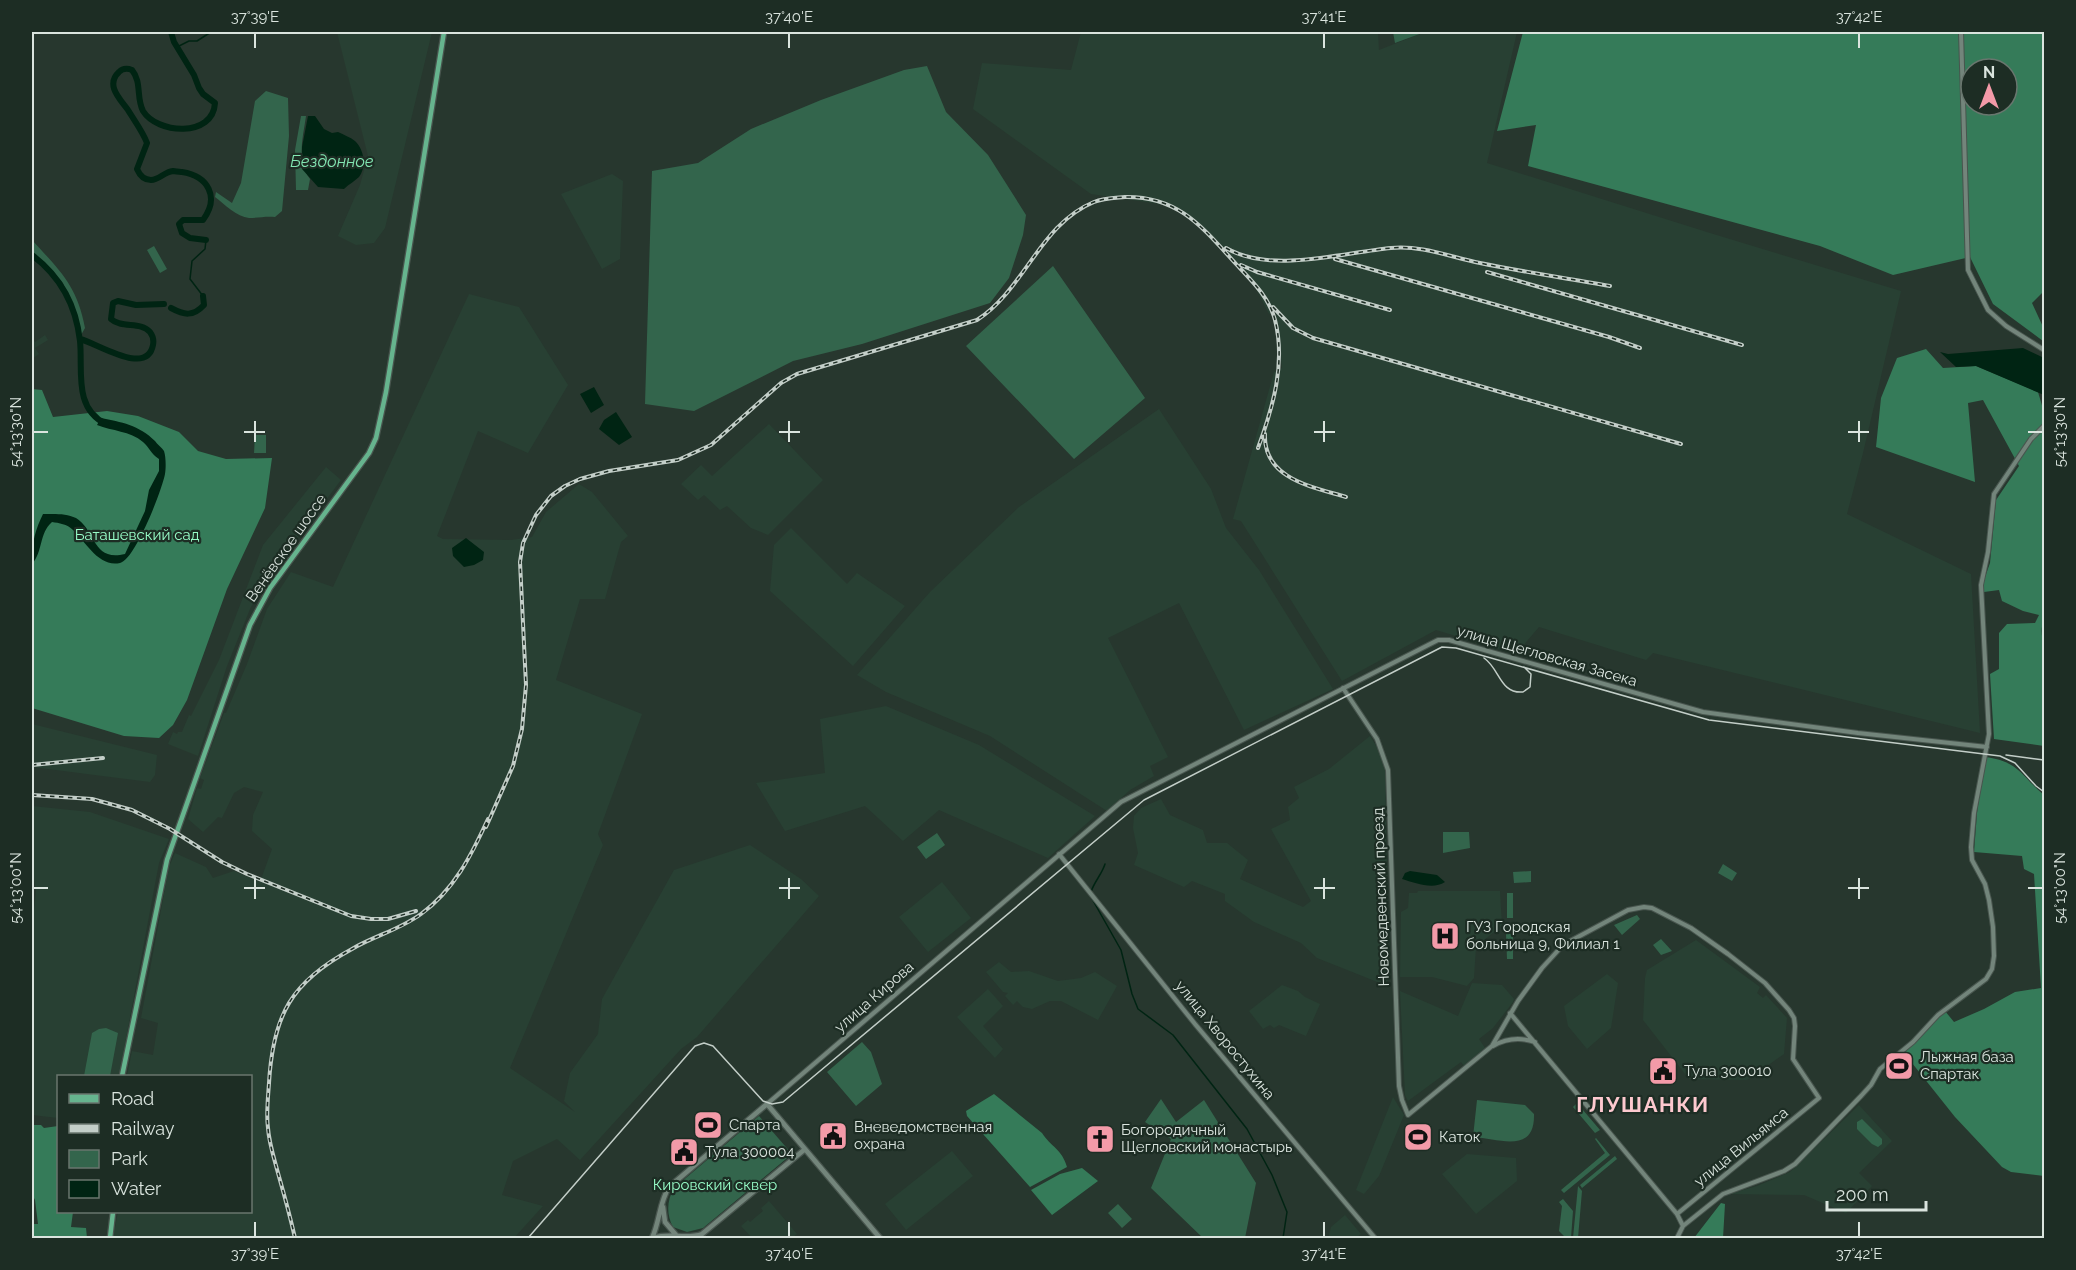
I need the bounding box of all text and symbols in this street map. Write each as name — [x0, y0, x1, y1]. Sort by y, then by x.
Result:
text: 37°39'E — [231, 8, 279, 26]
text: 37°40'E — [765, 8, 813, 26]
text: 37°41'E — [1301, 8, 1347, 26]
text: 37°42'E — [1836, 8, 1882, 26]
north arrow — [1959, 57, 2019, 117]
text: N — [1983, 63, 1995, 82]
water label: Бездонное — [290, 152, 374, 171]
text: 54°13'30"N — [7, 397, 25, 467]
text: 54°13'30"N — [2051, 397, 2069, 467]
street label: Венёвское шоссе — [242, 490, 330, 605]
park label: Баташевский сад — [75, 526, 200, 544]
street label: улица Щегловская Засека — [1455, 622, 1639, 690]
street label: Новомедвенский проезд — [1369, 807, 1393, 987]
text: 54°13'00"N — [7, 852, 25, 924]
text: 54°13'00"N — [2051, 852, 2069, 924]
place label: ГУЗ Городская больница 9, Филиал 1 — [1466, 918, 1620, 953]
hospital icon: ГУЗ Городская больница 9, Филиал 1 — [1429, 920, 1461, 952]
street label: улица Кирова — [831, 958, 917, 1036]
street label: улица Хворостухина — [1172, 977, 1278, 1103]
place label: Лыжная база Спартак — [1920, 1048, 2014, 1083]
sports icon: Лыжная база Спартак — [1883, 1050, 1915, 1082]
public building icon: Тула 300010 — [1647, 1055, 1679, 1087]
place label: Тула 300010 — [1684, 1062, 1772, 1080]
legend — [57, 1075, 252, 1213]
text: Road — [111, 1088, 154, 1109]
district label: ГЛУШАНКИ — [1576, 1092, 1710, 1117]
street label: улица Вильямса — [1690, 1104, 1792, 1190]
sports icon: Спарта — [692, 1109, 724, 1141]
place label: Спарта — [729, 1116, 781, 1134]
text: Railway — [111, 1118, 175, 1139]
place label: Вневедомственная охрана — [854, 1118, 992, 1153]
public building icon: Вневедомственная охрана — [817, 1120, 849, 1152]
place label: Богородичный Щегловский монастырь — [1121, 1121, 1292, 1156]
sports icon: Каток — [1402, 1121, 1434, 1153]
church icon: Богородичный Щегловский монастырь — [1084, 1123, 1116, 1155]
place label: Каток — [1439, 1128, 1481, 1146]
public building icon: Тула 300004 — [668, 1136, 700, 1168]
place label: Тула 300004 — [705, 1143, 795, 1161]
text: Park — [111, 1148, 148, 1169]
scale bar — [1827, 1174, 1926, 1212]
park label: Кировский сквер — [653, 1176, 777, 1194]
text: Water — [111, 1178, 162, 1199]
text: 200 m — [1836, 1184, 1889, 1205]
text: 37°39'E — [231, 1245, 279, 1263]
text: 37°40'E — [765, 1245, 813, 1263]
text: 37°41'E — [1301, 1245, 1347, 1263]
text: 37°42'E — [1836, 1245, 1882, 1263]

